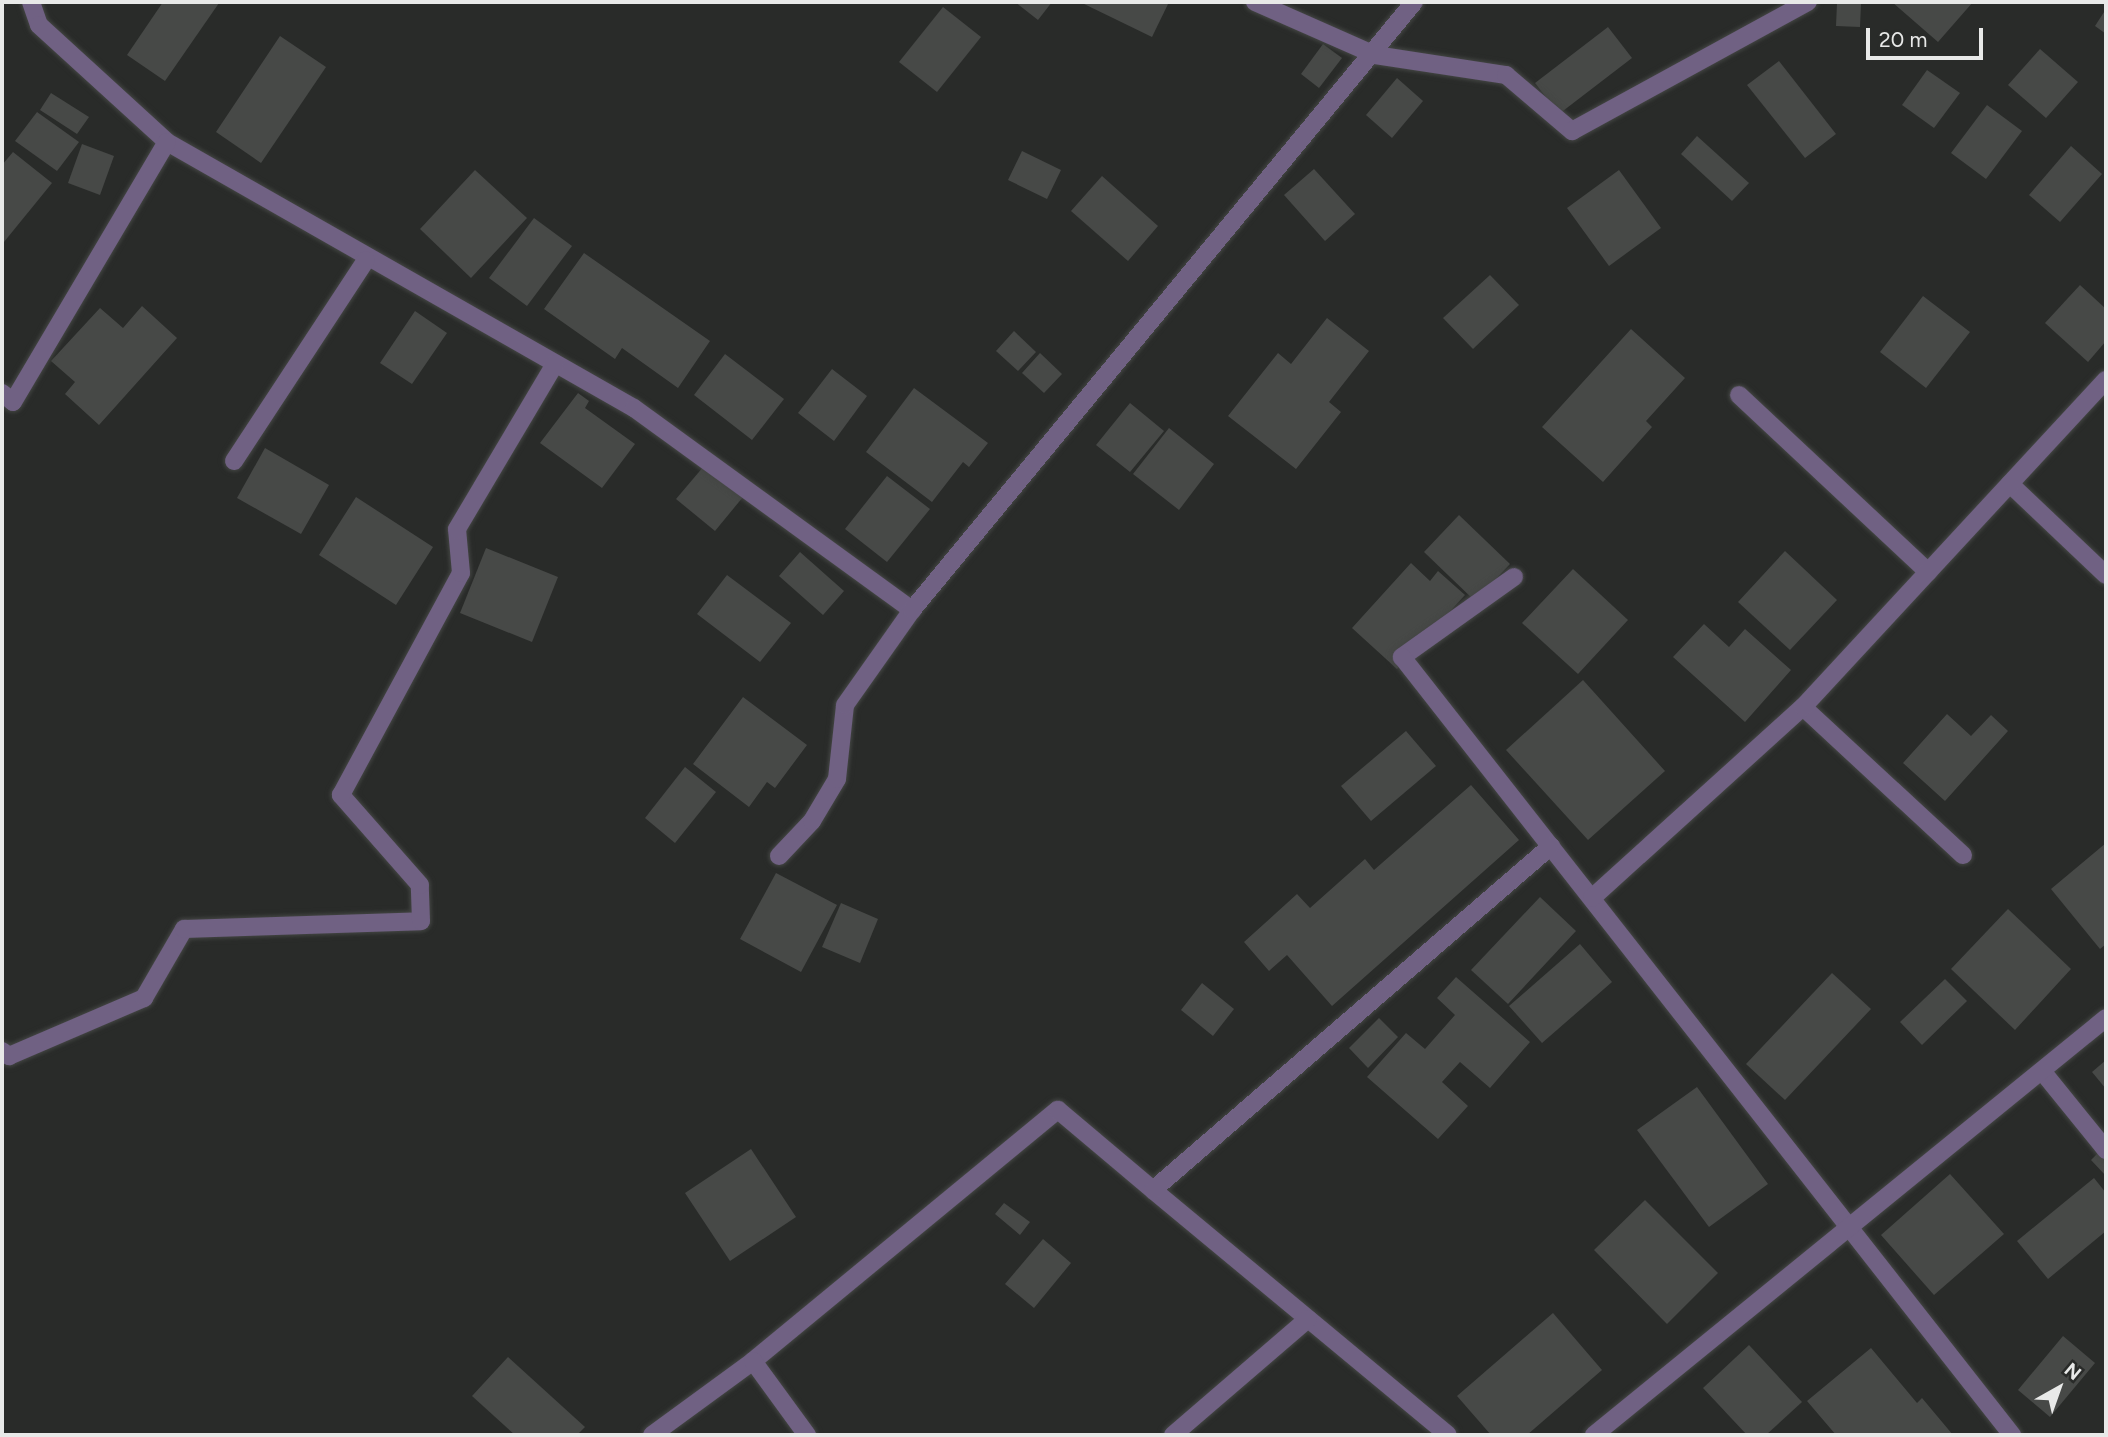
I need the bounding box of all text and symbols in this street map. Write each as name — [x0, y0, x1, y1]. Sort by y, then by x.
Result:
scale bar — [1870, 14, 1987, 58]
text: 20 m — [1879, 27, 1927, 52]
north arrow — [2024, 1353, 2094, 1423]
text: N — [2060, 1358, 2086, 1385]

